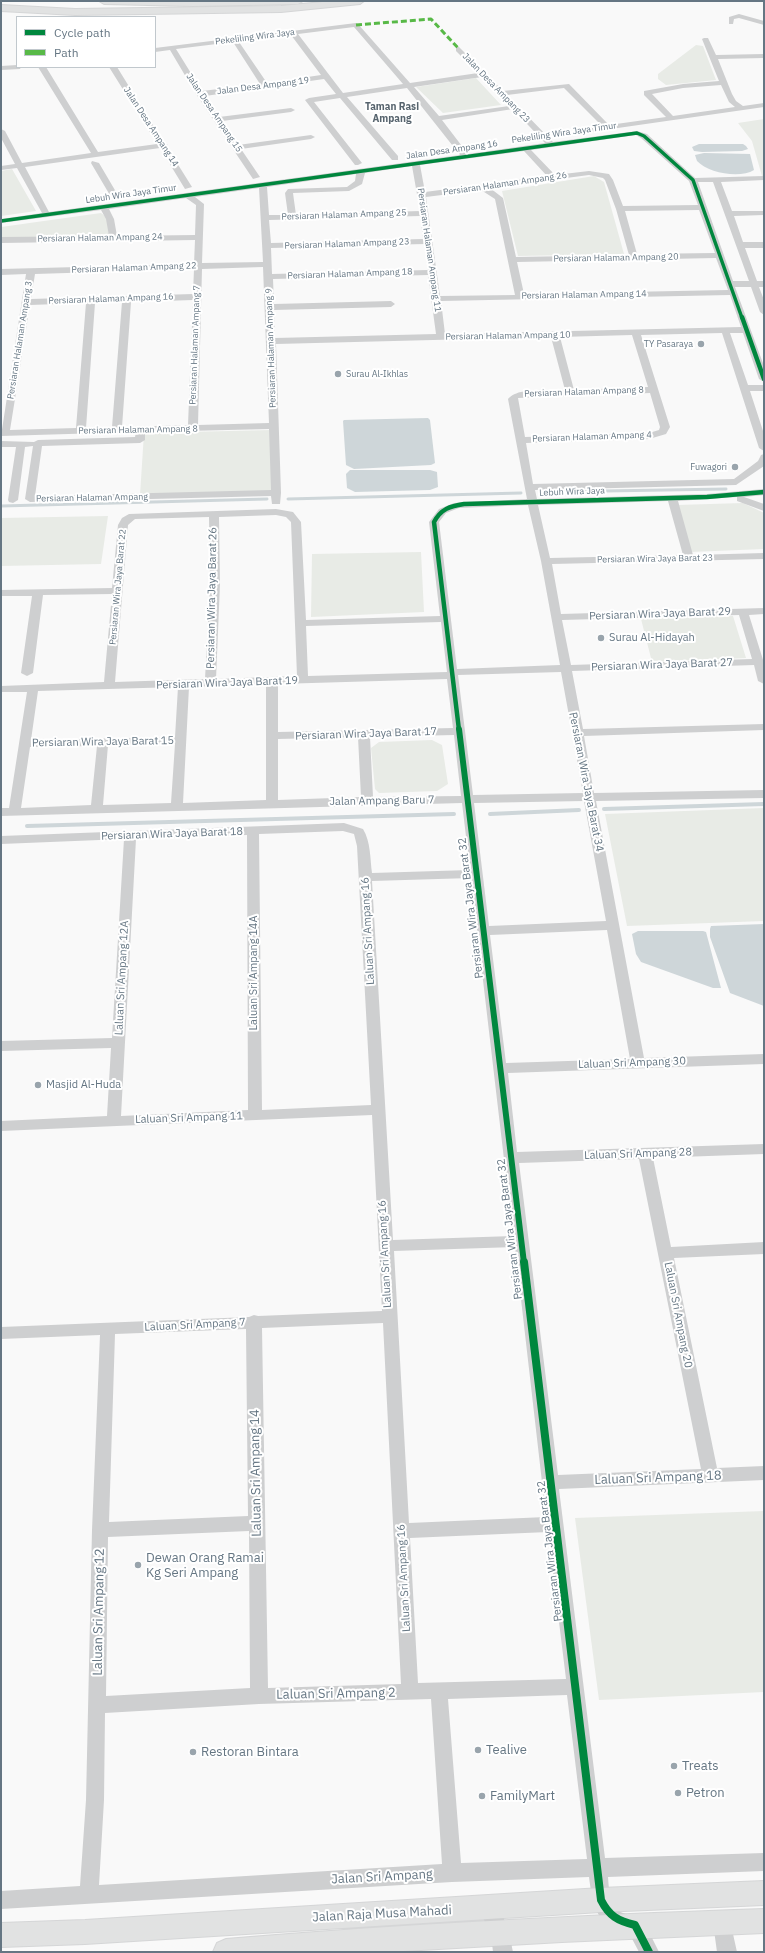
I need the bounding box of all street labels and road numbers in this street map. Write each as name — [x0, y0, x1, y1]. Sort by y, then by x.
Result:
street label: Pekeliling Wira Jaya — [215, 27, 295, 47]
street label: Jalan Desa Ampang 23 — [460, 51, 532, 125]
street label: Jalan Desa Ampang 15 — [184, 72, 244, 154]
street label: Jalan Desa Ampang 19 — [216, 75, 310, 97]
street label: Jalan Desa Ampang 14 — [121, 85, 181, 169]
street label: Pekeliling Wira Jaya Timur — [511, 120, 617, 146]
street label: Jalan Desa Ampang 16 — [405, 138, 499, 162]
street label: Persiaran Halaman Ampang 26 — [442, 170, 568, 198]
street label: Lebuh Wira Jaya Timur — [85, 182, 177, 206]
street label: Persiaran Halaman Ampang 11 — [415, 187, 443, 313]
street label: Persiaran Halaman Ampang 25 — [281, 207, 407, 223]
street label: Persiaran Halaman Ampang 24 — [37, 232, 163, 244]
street label: Persiaran Halaman Ampang 23 — [284, 236, 410, 252]
street label: Persiaran Halaman Ampang 20 — [553, 252, 679, 264]
street label: Persiaran Halaman Ampang 22 — [71, 260, 197, 276]
street label: Persiaran Halaman Ampang 18 — [287, 266, 413, 282]
street label: Persiaran Halaman Ampang 3 — [5, 280, 35, 400]
street label: Persiaran Halaman Ampang 7 — [188, 285, 202, 405]
street label: Persiaran Halaman Ampang 9 — [264, 288, 278, 408]
street label: Persiaran Halaman Ampang 14 — [521, 289, 647, 301]
street label: Persiaran Halaman Ampang 16 — [48, 291, 174, 307]
street label: Persiaran Halaman Ampang 10 — [445, 330, 571, 342]
street label: Persiaran Halaman Ampang 8 — [524, 385, 644, 399]
street label: Persiaran Halaman Ampang 8 — [78, 424, 198, 436]
street label: Persiaran Halaman Ampang 4 — [532, 430, 652, 444]
street label: Lebuh Wira Jaya — [539, 485, 605, 499]
street label: Persiaran Halaman Ampang — [36, 492, 148, 504]
street label: Persiaran Wira Jaya Barat 26 — [204, 527, 220, 669]
street label: Persiaran Wira Jaya Barat 22 — [108, 529, 128, 645]
street label: Persiaran Wira Jaya Barat 23 — [597, 553, 713, 565]
street label: Persiaran Wira Jaya Barat 29 — [589, 605, 731, 623]
street label: Persiaran Wira Jaya Barat 27 — [591, 656, 733, 674]
street label: Persiaran Wira Jaya Barat 19 — [156, 674, 298, 692]
street label: Persiaran Wira Jaya Barat 34 — [566, 711, 606, 853]
street label: Persiaran Wira Jaya Barat 17 — [295, 725, 437, 743]
street label: Persiaran Wira Jaya Barat 15 — [32, 734, 174, 750]
street label: Jalan Ampang Baru 7 — [329, 793, 435, 809]
street label: Persiaran Wira Jaya Barat 18 — [101, 825, 243, 843]
street label: Persiaran Wira Jaya Barat 32 — [456, 837, 486, 979]
street label: Laluan Sri Ampang 16 — [359, 877, 377, 985]
street label: Laluan Sri Ampang 14A — [247, 916, 261, 1030]
street label: Laluan Sri Ampang 12A — [112, 920, 132, 1036]
street label: Laluan Sri Ampang 30 — [578, 1055, 686, 1071]
street label: Laluan Sri Ampang 11 — [135, 1110, 243, 1126]
street label: Laluan Sri Ampang 28 — [584, 1146, 692, 1162]
street label: Persiaran Wira Jaya Barat 32 — [495, 1158, 525, 1300]
street label: Laluan Sri Ampang 16 — [376, 1200, 394, 1308]
street label: Laluan Sri Ampang 20 — [661, 1261, 695, 1369]
street label: Laluan Sri Ampang 7 — [144, 1316, 246, 1334]
street label: Laluan Sri Ampang 14 — [247, 1409, 265, 1537]
street label: Laluan Sri Ampang 18 — [594, 1468, 722, 1488]
street label: Persiaran Wira Jaya Barat 32 — [535, 1480, 565, 1622]
street label: Laluan Sri Ampang 16 — [395, 1524, 413, 1632]
street label: Laluan Sri Ampang 12 — [90, 1548, 108, 1676]
street label: Laluan Sri Ampang 2 — [276, 1685, 396, 1703]
street label: Jalan Sri Ampang — [331, 1867, 433, 1887]
street label: Jalan Raja Musa Mahadi — [312, 1903, 452, 1925]

